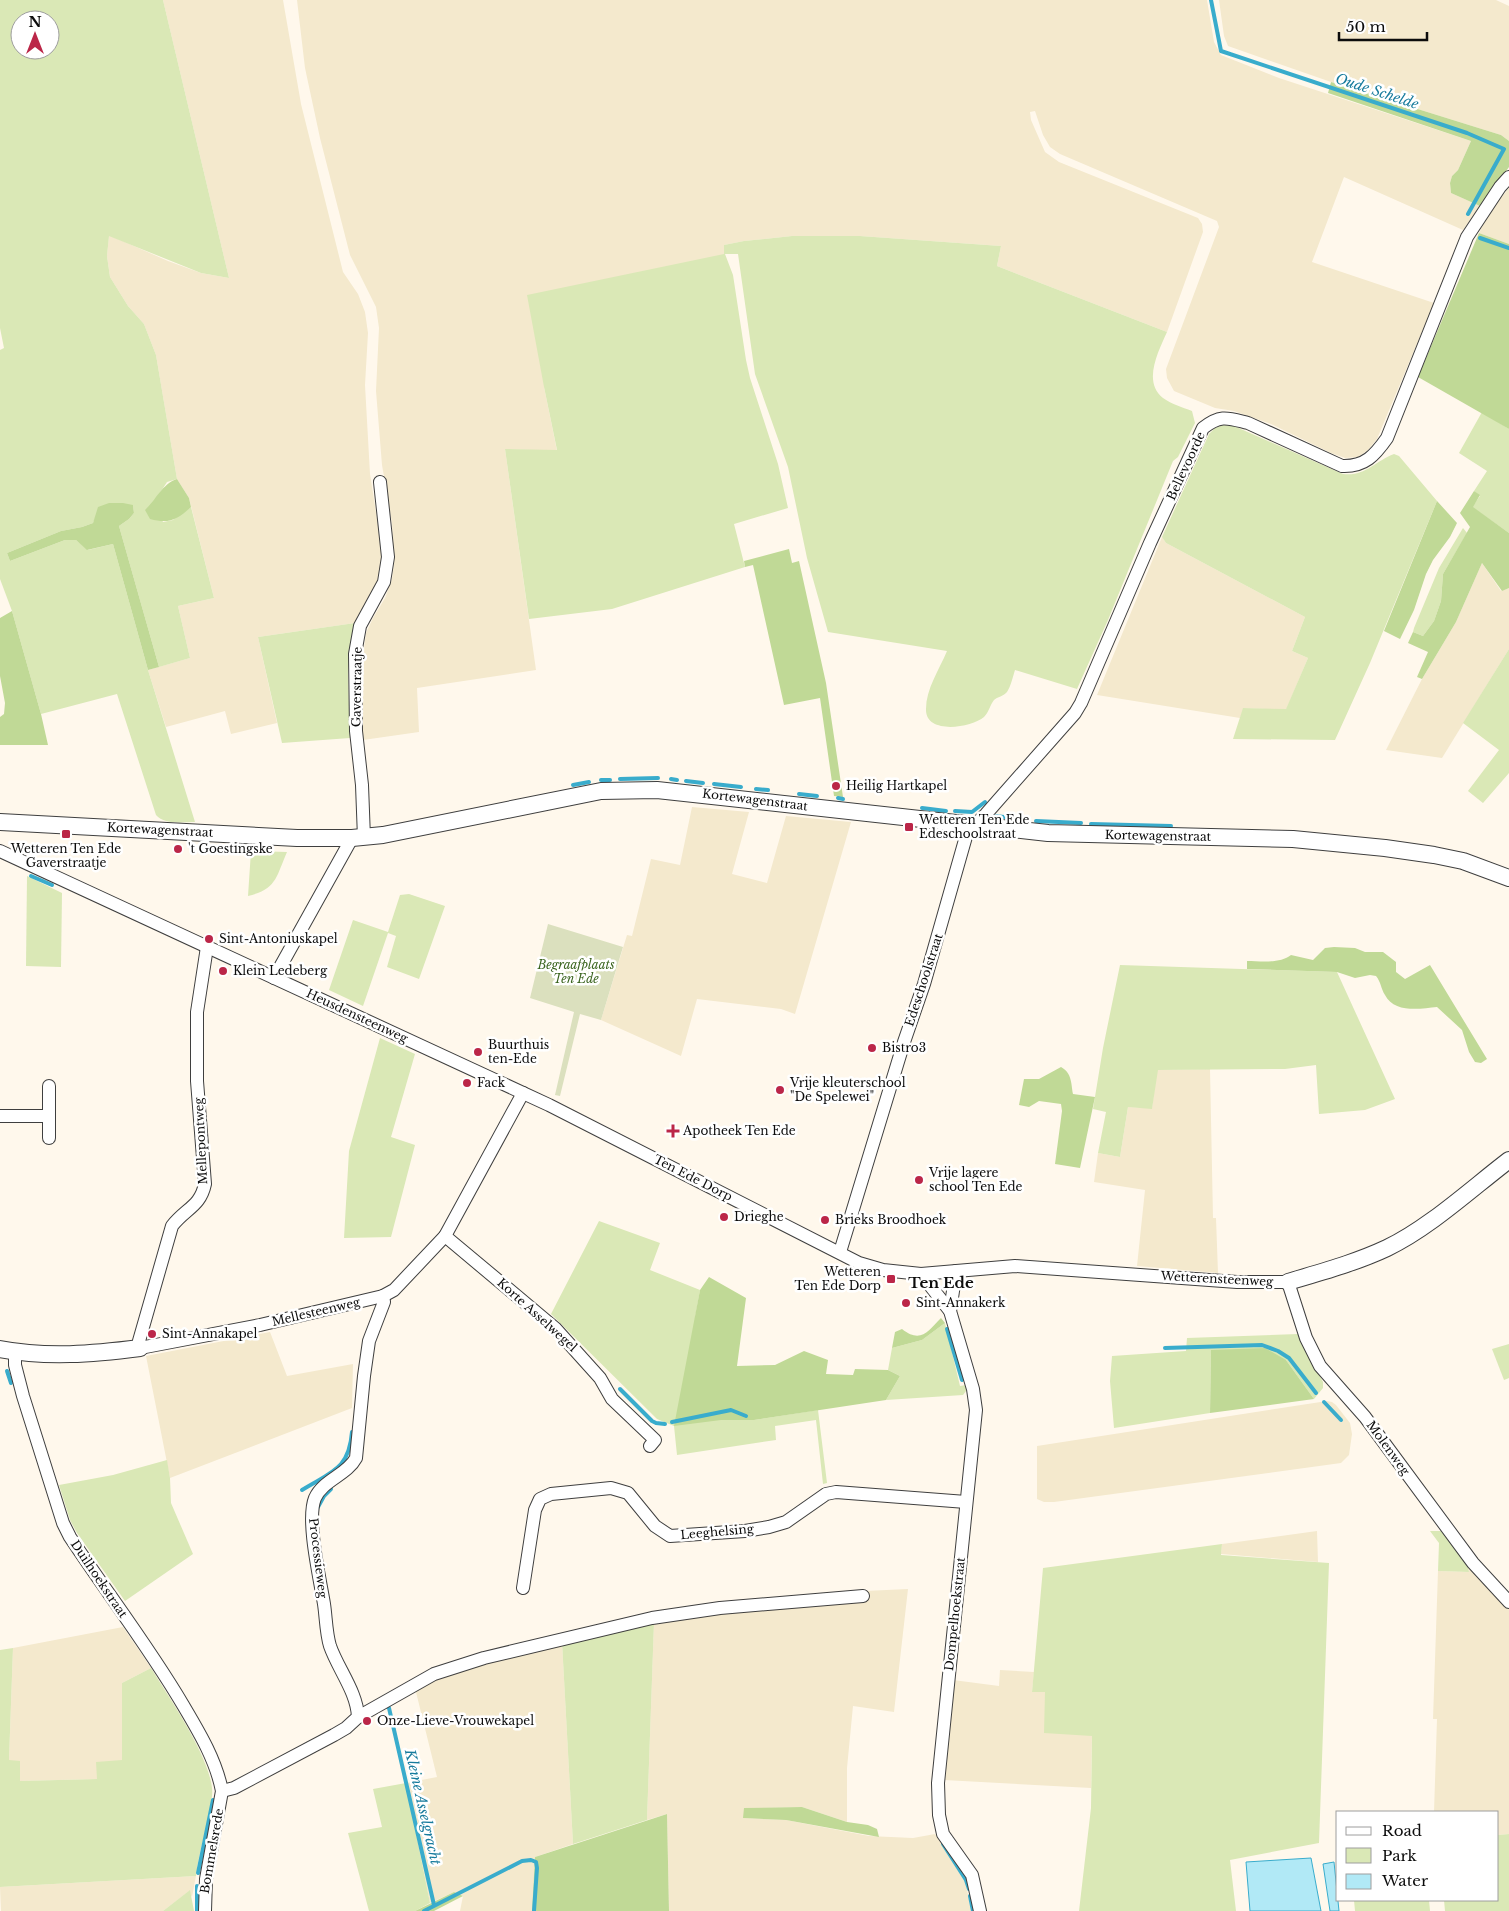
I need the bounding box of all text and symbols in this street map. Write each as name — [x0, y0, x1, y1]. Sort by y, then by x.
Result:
north arrow — [10, 10, 60, 60]
scale bar — [1339, 10, 1426, 42]
text: N — [28, 13, 42, 31]
text: 50 m — [1346, 17, 1386, 36]
water label: Oude Schelde — [1333, 69, 1421, 113]
street label: Bellevoorde — [1163, 429, 1208, 502]
street label: Gaverstraatje — [348, 646, 365, 727]
place label: Heilig Hartkapel — [846, 778, 947, 793]
marker: Heilig Hartkapel — [830, 780, 842, 792]
street label: Kortewagenstraat — [701, 786, 809, 813]
place label: Wetteren Ten Ede Edeschoolstraat — [918, 812, 1030, 841]
street label: Kortewagenstraat — [107, 819, 214, 840]
marker: Wetteren Ten Ede Edeschoolstraat — [903, 821, 915, 833]
street label: Kortewagenstraat — [1105, 827, 1212, 844]
marker: Wetteren Ten Ede Gaverstraatje — [60, 828, 72, 840]
place label: Wetteren Ten Ede Gaverstraatje — [10, 841, 121, 870]
place label: 't Goestingske — [188, 841, 273, 856]
marker: 't Goestingske — [172, 843, 184, 855]
place label: Sint-Antoniuskapel — [219, 931, 338, 946]
street label: Edeschoolstraat — [901, 931, 946, 1028]
marker: Sint-Antoniuskapel — [203, 933, 215, 945]
park label: Begraafplaats Ten Ede — [537, 957, 615, 986]
place label: Klein Ledeberg — [233, 963, 328, 978]
marker: Klein Ledeberg — [217, 965, 229, 977]
street label: Heusdensteenweg — [304, 985, 411, 1046]
place label: Buurthuis ten-Ede — [488, 1037, 549, 1066]
place label: Bistro3 — [882, 1040, 926, 1055]
marker: Bistro3 — [866, 1042, 878, 1054]
marker: Buurthuis ten-Ede — [472, 1046, 484, 1058]
place label: Fack — [477, 1075, 506, 1090]
place label: Vrije kleuterschool "De Spelewei" — [789, 1075, 906, 1104]
marker: Fack — [461, 1077, 473, 1089]
marker: Vrije kleuterschool "De Spelewei" — [774, 1084, 786, 1096]
street label: Mellepontweg — [191, 1096, 210, 1185]
place label: Apotheek Ten Ede — [682, 1123, 796, 1138]
marker: Apotheek Ten Ede — [667, 1125, 679, 1137]
street label: Ten Ede Dorp — [651, 1151, 735, 1204]
place label: Vrije lagere school Ten Ede — [928, 1165, 1023, 1194]
marker: Vrije lagere school Ten Ede — [913, 1174, 925, 1186]
place label: Drieghe — [734, 1209, 784, 1224]
marker: Drieghe — [718, 1211, 730, 1223]
place label: Brieks Broodhoek — [835, 1212, 947, 1227]
marker: Brieks Broodhoek — [819, 1214, 831, 1226]
place label: Wetteren Ten Ede Dorp — [795, 1264, 881, 1293]
street label: Wetterensteenweg — [1159, 1268, 1274, 1289]
marker: Wetteren Ten Ede Dorp — [885, 1273, 897, 1285]
district label: Ten Ede — [908, 1273, 974, 1292]
street label: Korte Asselwegel — [494, 1275, 581, 1355]
street label: Mellesteenweg — [270, 1294, 362, 1329]
place label: Sint-Annakerk — [916, 1295, 1006, 1310]
marker: Sint-Annakerk — [900, 1297, 912, 1309]
place label: Sint-Annakapel — [162, 1326, 257, 1341]
marker: Sint-Annakapel — [146, 1328, 158, 1340]
street label: Molenweg — [1364, 1418, 1414, 1478]
street label: Processieweg — [306, 1517, 331, 1600]
street label: Leeghelsing — [680, 1521, 755, 1542]
street label: Duilhoekstraat — [68, 1537, 131, 1621]
street label: Dompelhoekstraat — [941, 1556, 968, 1672]
place label: Onze-Lieve-Vrouwekapel — [377, 1713, 534, 1728]
marker: Onze-Lieve-Vrouwekapel — [361, 1715, 373, 1727]
water label: Kleine Asselgracht — [401, 1746, 445, 1868]
street label: Bommelsrede — [197, 1807, 226, 1895]
legend — [1336, 1811, 1499, 1901]
text: Road — [1382, 1821, 1422, 1840]
text: Park — [1382, 1846, 1418, 1865]
text: Water — [1381, 1871, 1429, 1890]

